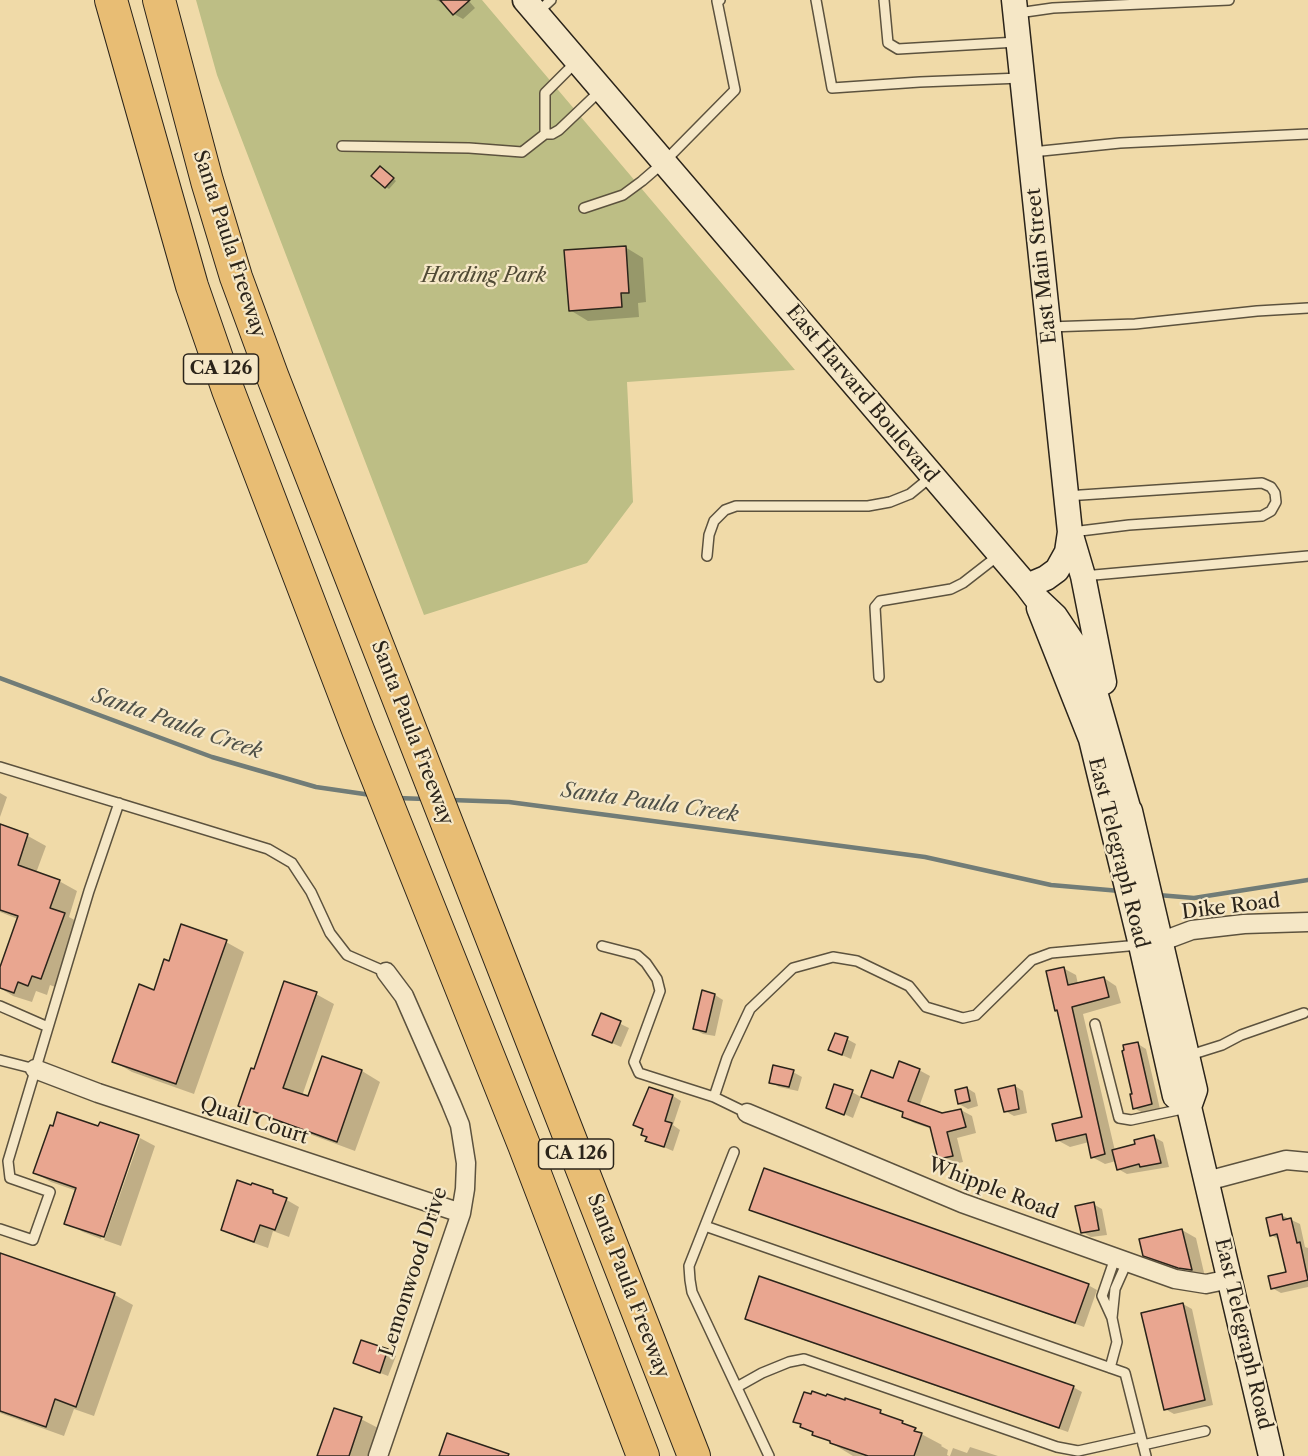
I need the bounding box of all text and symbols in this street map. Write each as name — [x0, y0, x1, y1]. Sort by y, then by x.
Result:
street label: Santa Paula Freeway — [187, 147, 271, 341]
street label: East Main Street — [1022, 187, 1062, 345]
park label: Harding Park — [422, 264, 546, 288]
street label: East Harvard Boulevard — [781, 300, 943, 488]
road number: CA 126 — [184, 354, 258, 384]
street label: Santa Paula Freeway — [366, 637, 458, 829]
water label: Santa Paula Creek — [89, 683, 265, 765]
street label: East Telegraph Road — [1083, 755, 1153, 951]
water label: Santa Paula Creek — [560, 778, 740, 828]
street label: Dike Road — [1180, 889, 1282, 925]
street label: Quail Court — [197, 1092, 311, 1150]
road number: CA 126 — [538, 1139, 614, 1169]
street label: Whipple Road — [924, 1153, 1062, 1225]
street label: Lemonwood Drive — [375, 1184, 453, 1360]
street label: Santa Paula Freeway — [582, 1190, 674, 1382]
street label: East Telegraph Road — [1209, 1236, 1277, 1432]

